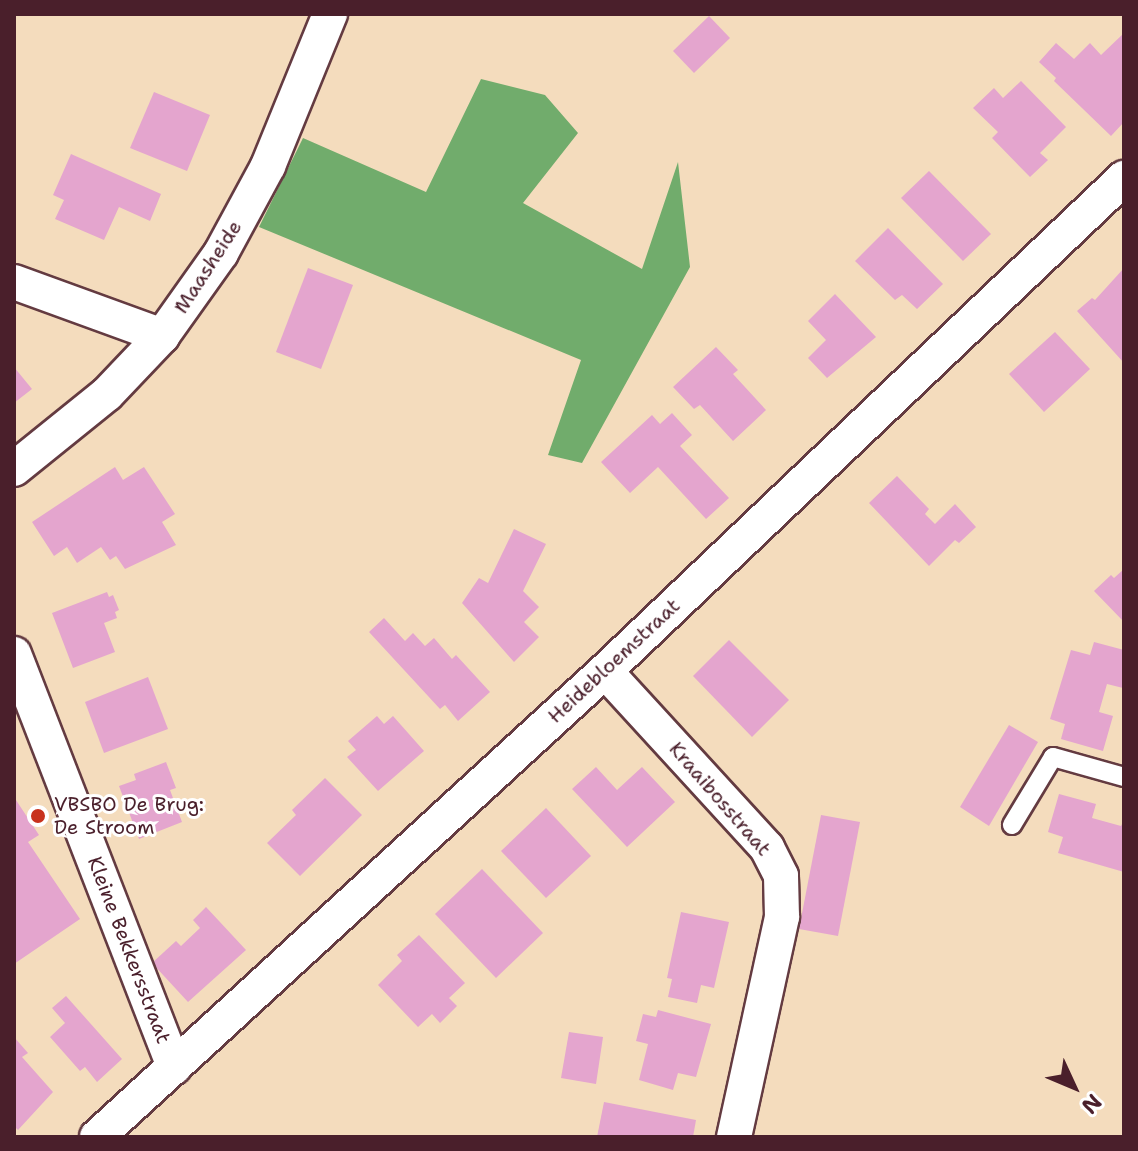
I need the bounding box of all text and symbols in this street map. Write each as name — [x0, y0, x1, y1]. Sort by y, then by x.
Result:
street label: Maasheide — [169, 216, 247, 318]
street label: Heidebloemstraat — [543, 594, 685, 728]
street label: Kraaibosstraat — [664, 737, 776, 861]
place label: VBSBO De Brug: De Stroom — [54, 792, 204, 839]
marker: VBSBO De Brug: De Stroom — [29, 807, 47, 825]
street label: Kleine Bekkersstraat — [82, 853, 176, 1047]
north arrow — [1034, 1047, 1114, 1127]
text: N — [1075, 1088, 1108, 1120]

